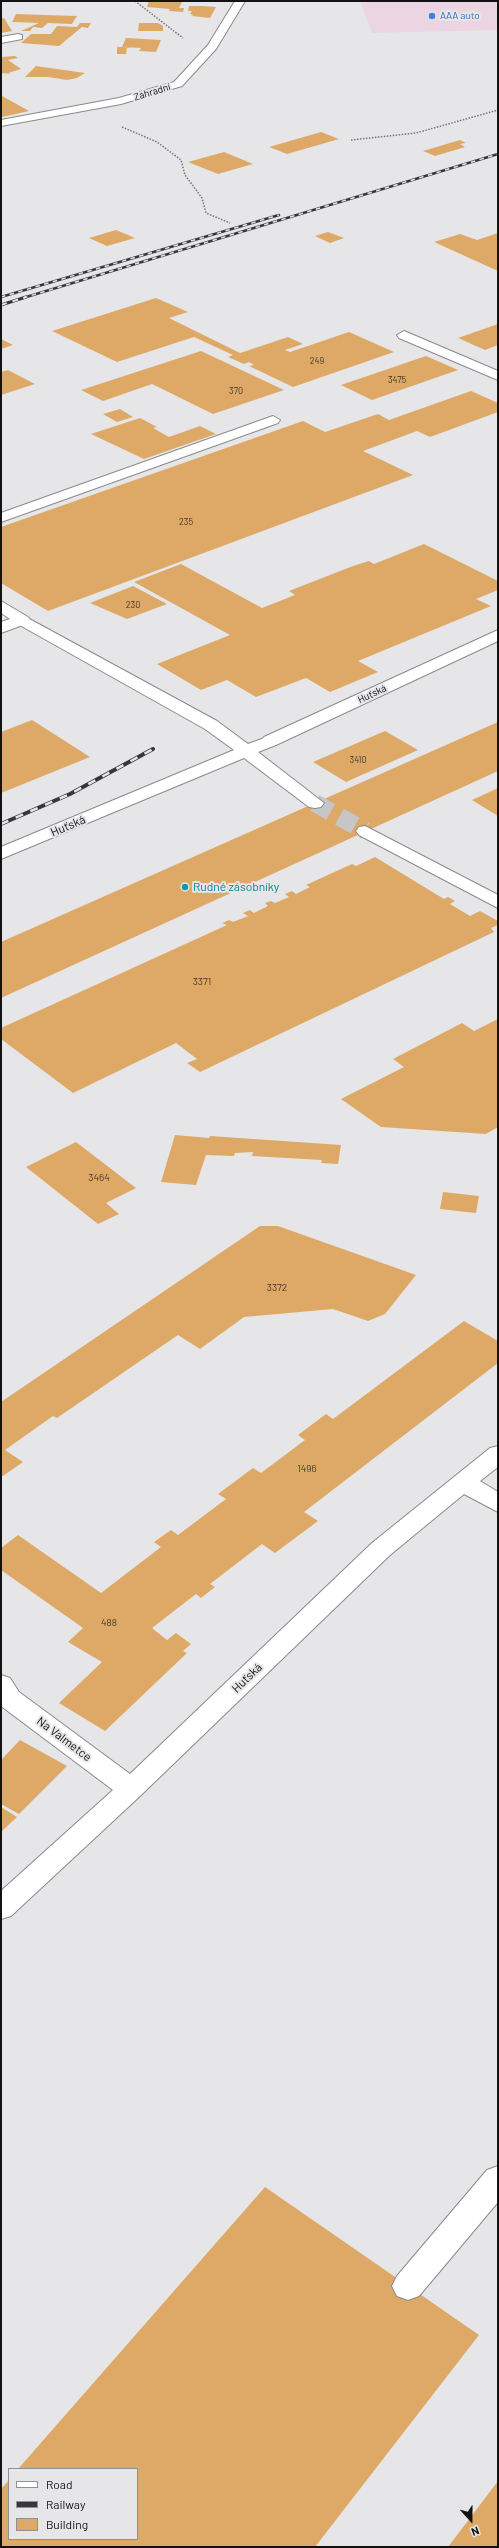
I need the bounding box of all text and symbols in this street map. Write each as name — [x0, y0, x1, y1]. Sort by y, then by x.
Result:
place label: AAA auto — [440, 10, 480, 22]
marker: AAA auto — [427, 11, 437, 21]
street label: Zahradní — [132, 81, 172, 103]
house number: 249 — [310, 356, 324, 366]
house number: 3475 — [388, 375, 406, 385]
house number: 370 — [229, 386, 243, 396]
house number: 235 — [179, 517, 193, 527]
house number: 230 — [126, 600, 140, 610]
street label: Huťská — [356, 682, 388, 706]
house number: 3410 — [349, 755, 367, 765]
street label: Huťská — [48, 812, 88, 840]
place label: Rudné zásobníky — [193, 880, 279, 894]
marker: Rudné zásobníky — [180, 882, 190, 892]
house number: 3371 — [193, 976, 211, 988]
house number: 3464 — [88, 1172, 110, 1184]
house number: 3372 — [267, 1282, 287, 1294]
house number: 1496 — [297, 1463, 317, 1475]
house number: 488 — [101, 1617, 117, 1629]
street label: Huťská — [229, 1660, 265, 1696]
street label: Na Valmetce — [34, 1714, 94, 1764]
legend — [8, 2468, 138, 2540]
text: Road — [46, 2477, 73, 2491]
text: Railway — [46, 2497, 85, 2511]
north arrow — [451, 2500, 491, 2540]
text: Building — [46, 2517, 88, 2531]
text: N — [470, 2524, 481, 2539]

